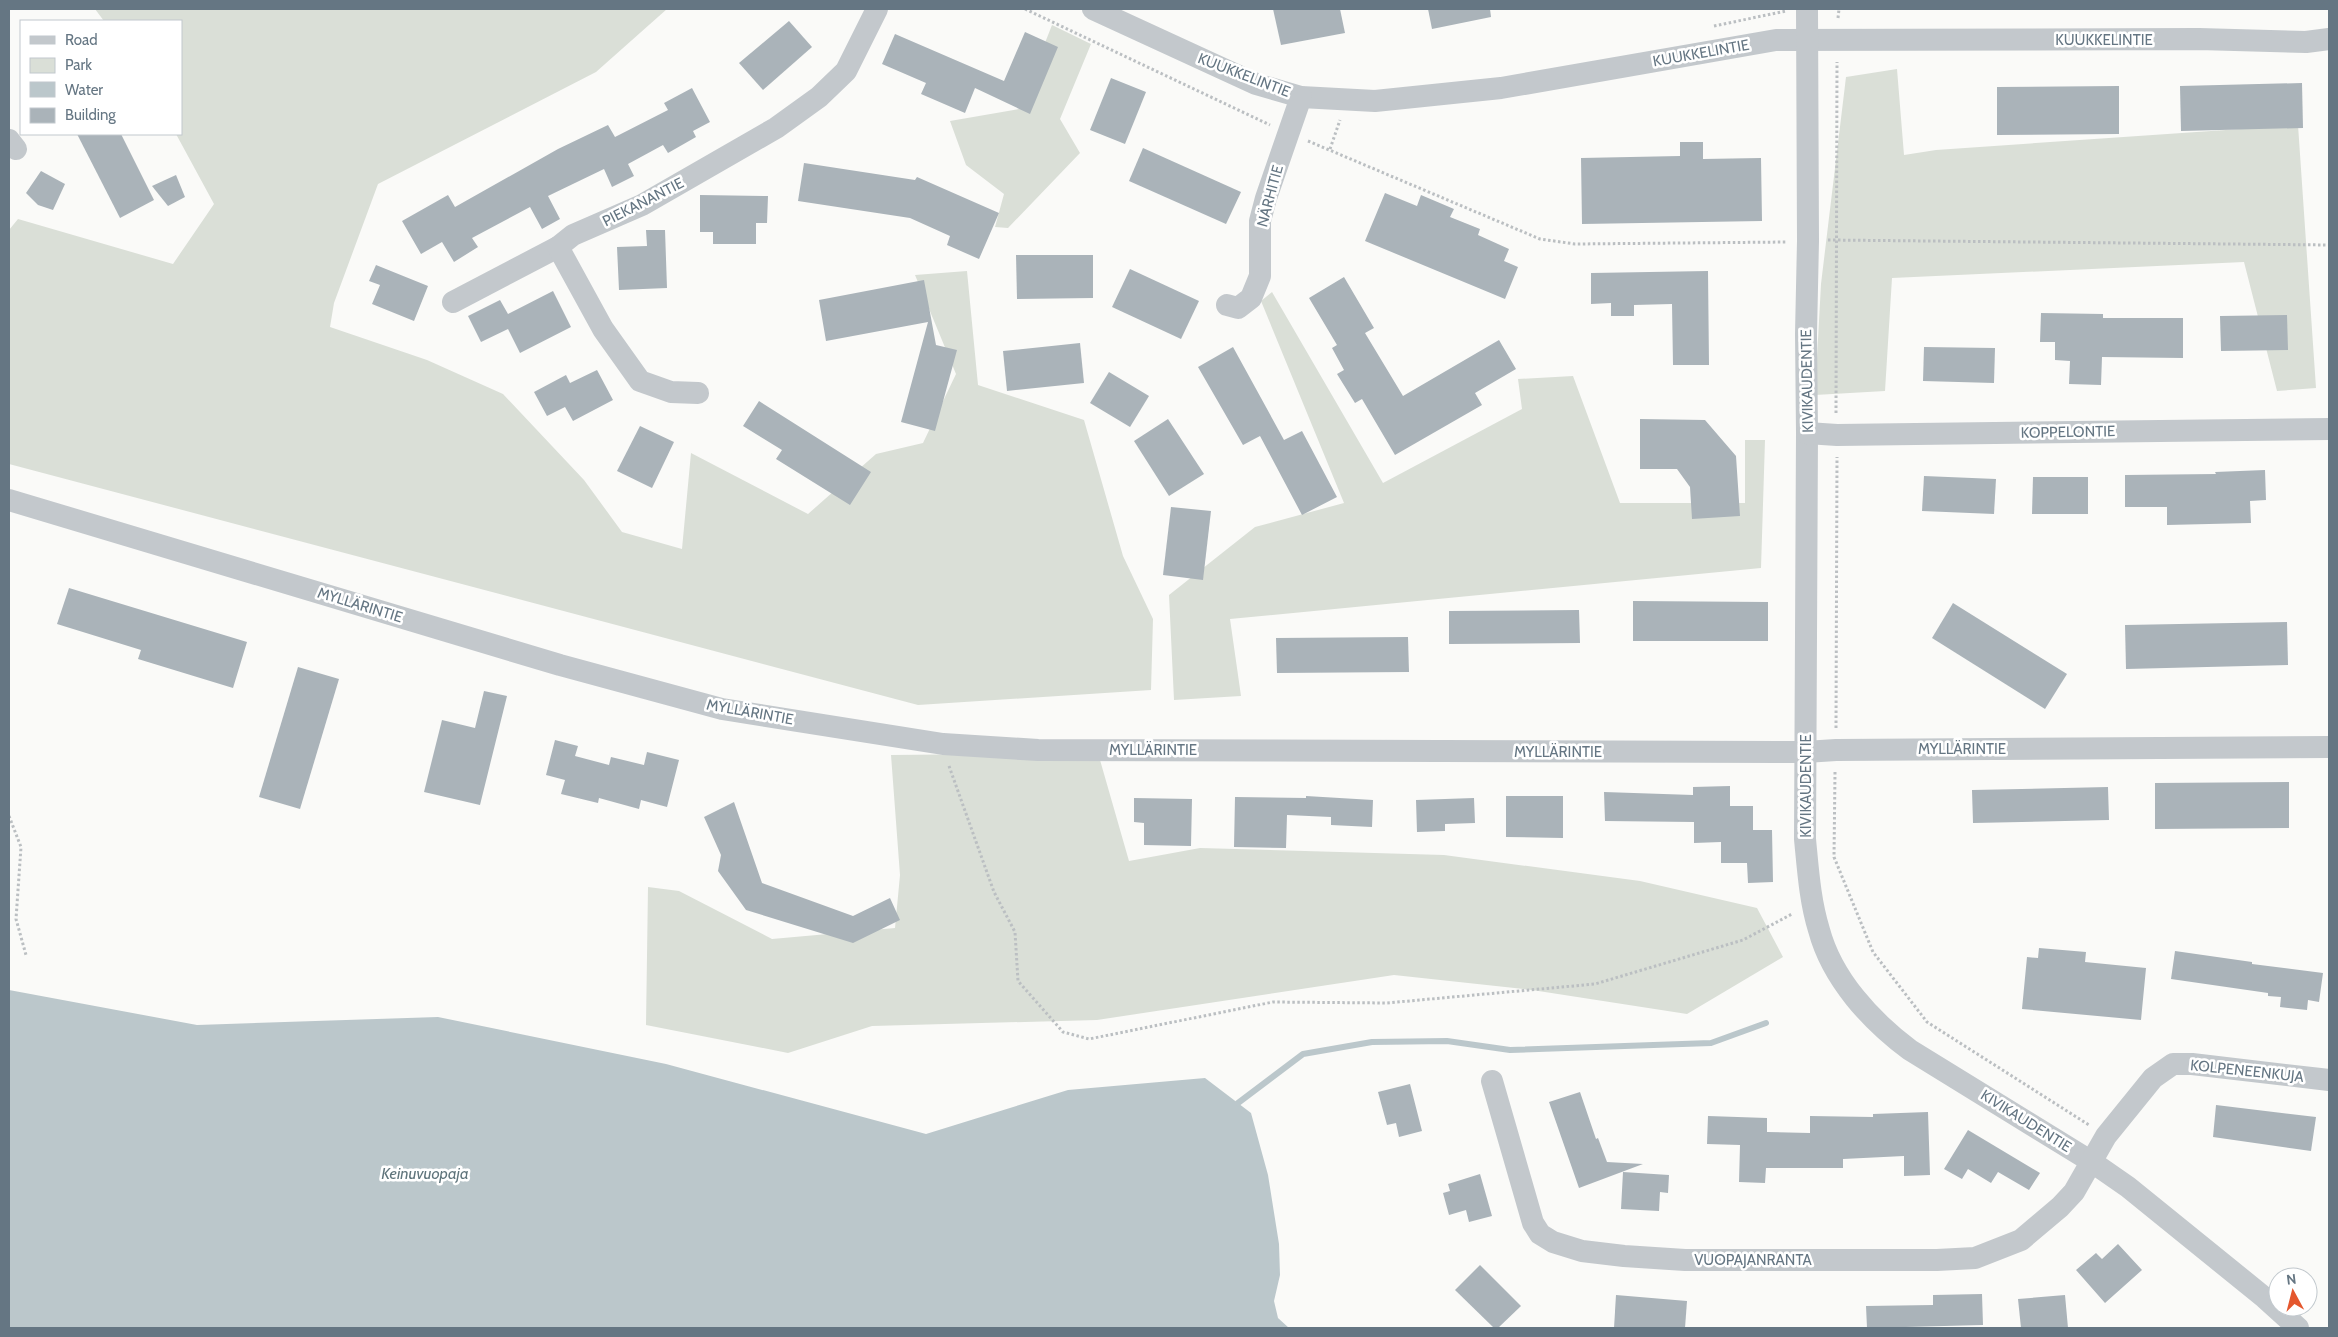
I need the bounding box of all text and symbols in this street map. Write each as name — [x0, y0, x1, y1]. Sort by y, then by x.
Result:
legend — [20, 20, 182, 135]
text: Road — [65, 31, 98, 49]
street label: KUUKKELINTIE — [2055, 31, 2153, 49]
street label: KUUKKELINTIE — [1651, 36, 1751, 70]
street label: KUUKKELINTIE — [1195, 49, 1293, 101]
text: Park — [65, 56, 92, 74]
text: Water — [65, 81, 103, 99]
text: Building — [65, 106, 116, 124]
street label: NÄRHITIE — [1253, 163, 1287, 229]
street label: PIEKANANTIE — [599, 174, 687, 230]
street label: KIVIKAUDENTIE — [1797, 329, 1817, 433]
street label: KOPPELONTIE — [2021, 422, 2115, 442]
street label: MYLLÄRINTIE — [315, 584, 405, 626]
street label: MYLLÄRINTIE — [705, 695, 795, 729]
street label: KIVIKAUDENTIE — [1797, 734, 1815, 838]
street label: MYLLÄRINTIE — [1918, 740, 2006, 758]
street label: MYLLÄRINTIE — [1109, 741, 1197, 759]
street label: MYLLÄRINTIE — [1514, 743, 1602, 761]
street label: KOLPENEENKUJA — [2189, 1056, 2305, 1086]
street label: KIVIKAUDENTIE — [1977, 1086, 2075, 1156]
water label: Keinuvuopaja — [381, 1164, 469, 1183]
street label: VUOPAJANRANTA — [1694, 1251, 1813, 1269]
north arrow — [2268, 1267, 2318, 1317]
text: N — [2285, 1270, 2297, 1289]

